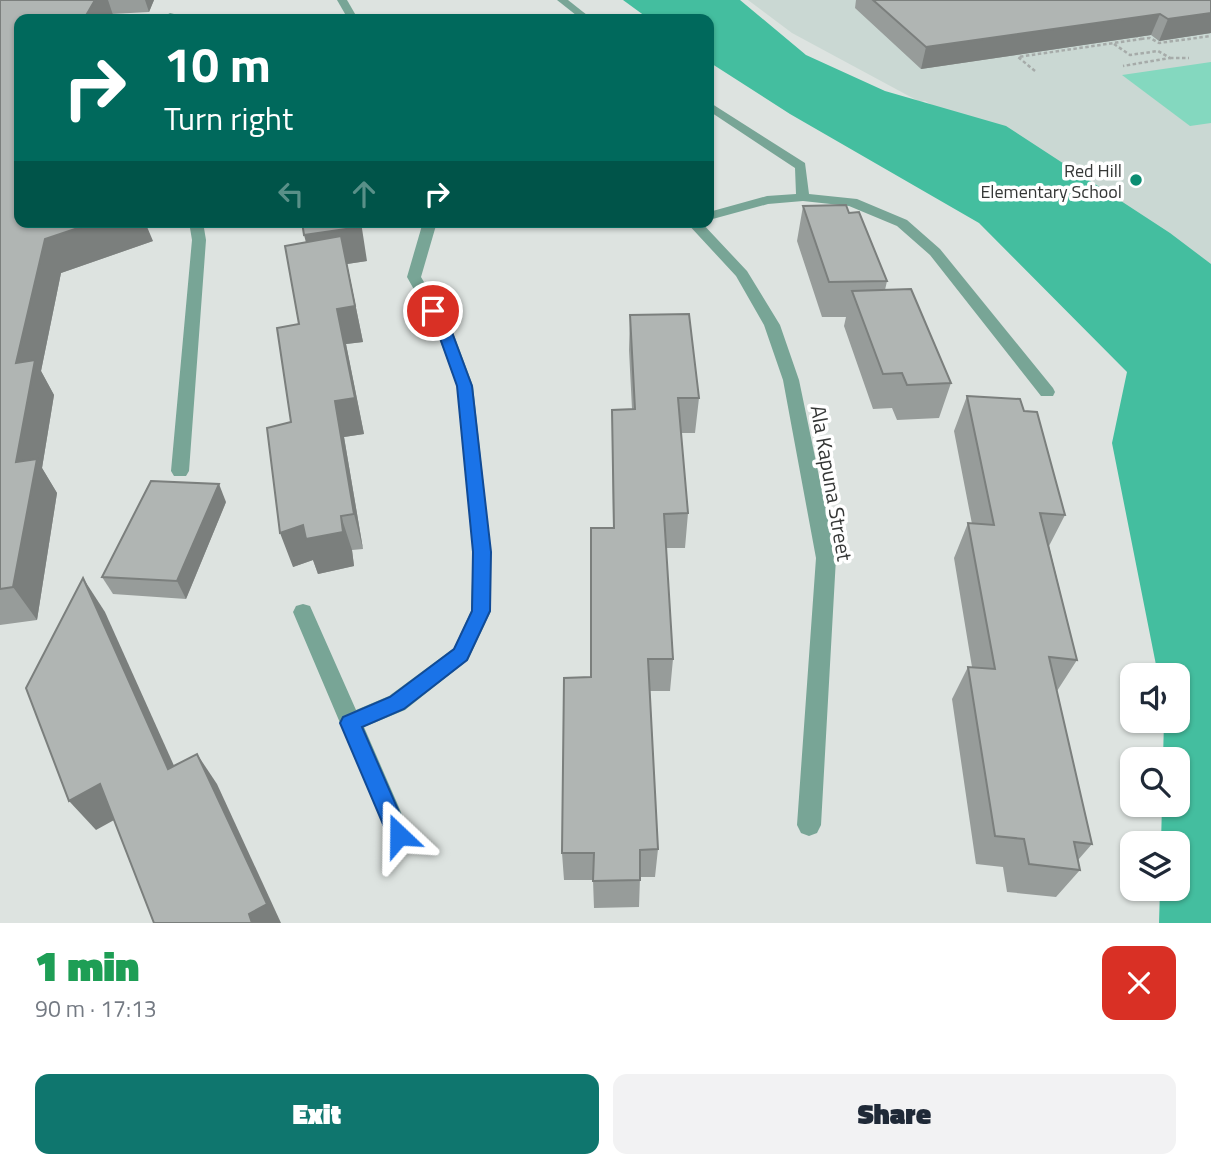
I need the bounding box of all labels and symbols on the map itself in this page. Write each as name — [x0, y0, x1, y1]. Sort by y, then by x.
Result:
place label: Red Hill Elementary School — [980, 157, 1122, 205]
marker: Red Hill Elementary School — [1128, 172, 1144, 188]
pin — [403, 281, 463, 341]
street label: Ala Kapuna Street — [803, 403, 862, 564]
position arrow — [362, 798, 436, 872]

